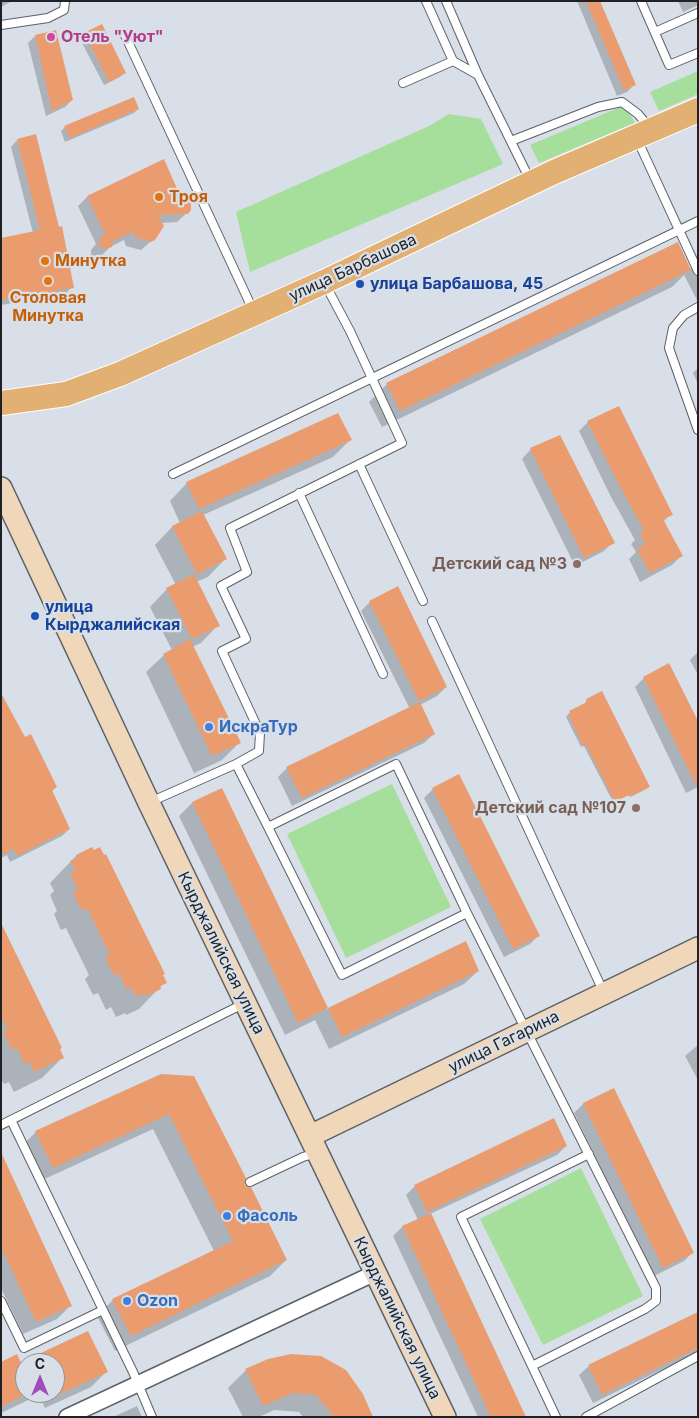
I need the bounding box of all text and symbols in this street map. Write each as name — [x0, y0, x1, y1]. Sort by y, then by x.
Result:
place label: Отель "Уют" — [61, 27, 164, 47]
marker: Отель "Уют" — [45, 31, 57, 43]
place label: Троя — [169, 187, 208, 207]
marker: Троя — [153, 191, 165, 203]
street label: улица Барбашова — [286, 230, 420, 306]
place label: Минутка — [55, 251, 127, 271]
marker: Минутка — [39, 255, 51, 267]
place label: улица Барбашова, 45 — [370, 274, 543, 294]
marker: Столовая Минутка — [42, 275, 54, 287]
marker: улица Барбашова, 45 — [354, 278, 366, 290]
place label: Столовая Минутка — [10, 288, 86, 326]
place label: Детский сад №3 — [432, 554, 567, 574]
marker: Детский сад №3 — [571, 558, 583, 570]
place label: улица Кырджалийская — [45, 597, 180, 635]
marker: улица Кырджалийская — [29, 610, 41, 622]
place label: ИскраТур — [219, 717, 298, 737]
marker: ИскраТур — [203, 721, 215, 733]
place label: Детский сад №107 — [475, 798, 626, 818]
marker: Детский сад №107 — [630, 802, 642, 814]
street label: Кырджалийская улица — [173, 869, 269, 1037]
street label: улица Гагарина — [446, 1007, 562, 1077]
place label: Фасоль — [237, 1206, 298, 1226]
marker: Фасоль — [221, 1210, 233, 1222]
street label: Кырджалийская улица — [349, 1234, 445, 1402]
place label: Ozon — [137, 1291, 178, 1311]
marker: Ozon — [121, 1295, 133, 1307]
north arrow — [15, 1353, 65, 1403]
text: С — [35, 1355, 45, 1372]

